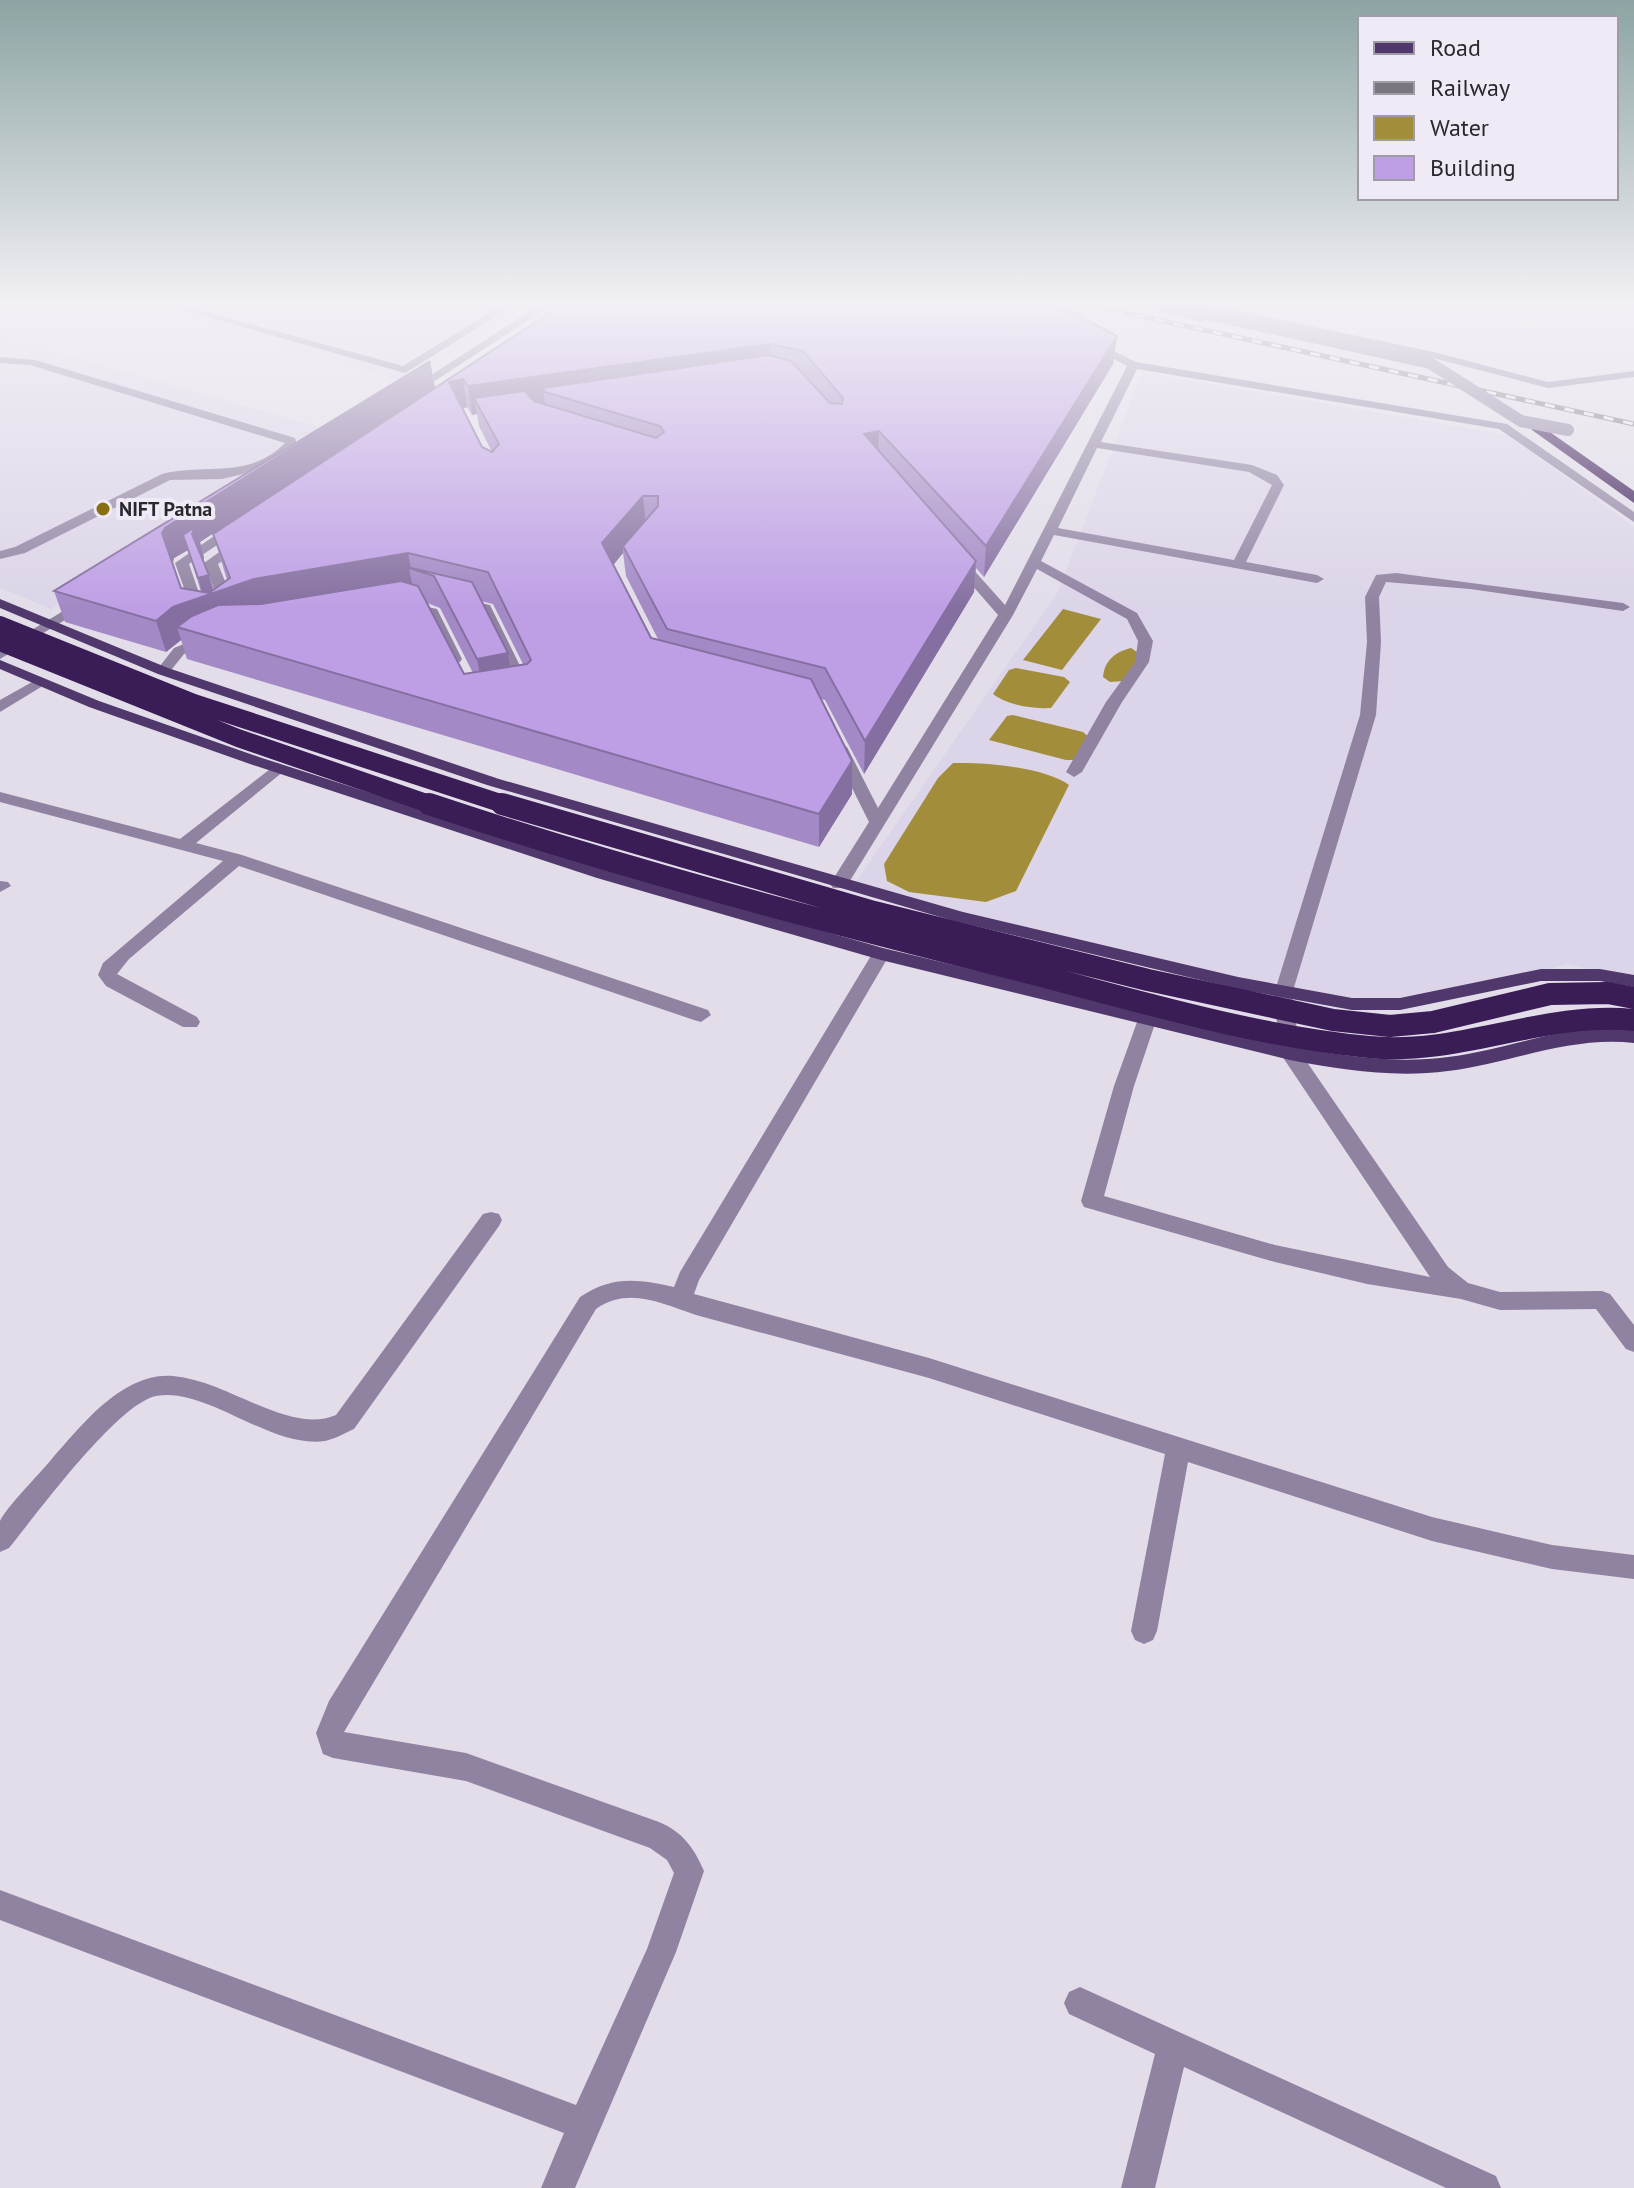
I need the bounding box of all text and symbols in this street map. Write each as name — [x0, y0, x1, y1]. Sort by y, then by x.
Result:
legend — [1358, 16, 1618, 200]
text: Road — [1430, 32, 1481, 63]
text: Railway — [1430, 72, 1510, 103]
text: Water — [1430, 112, 1489, 143]
text: Building — [1430, 152, 1516, 183]
place label: NIFT Patna — [119, 496, 212, 522]
marker: NIFT Patna — [94, 500, 112, 518]

